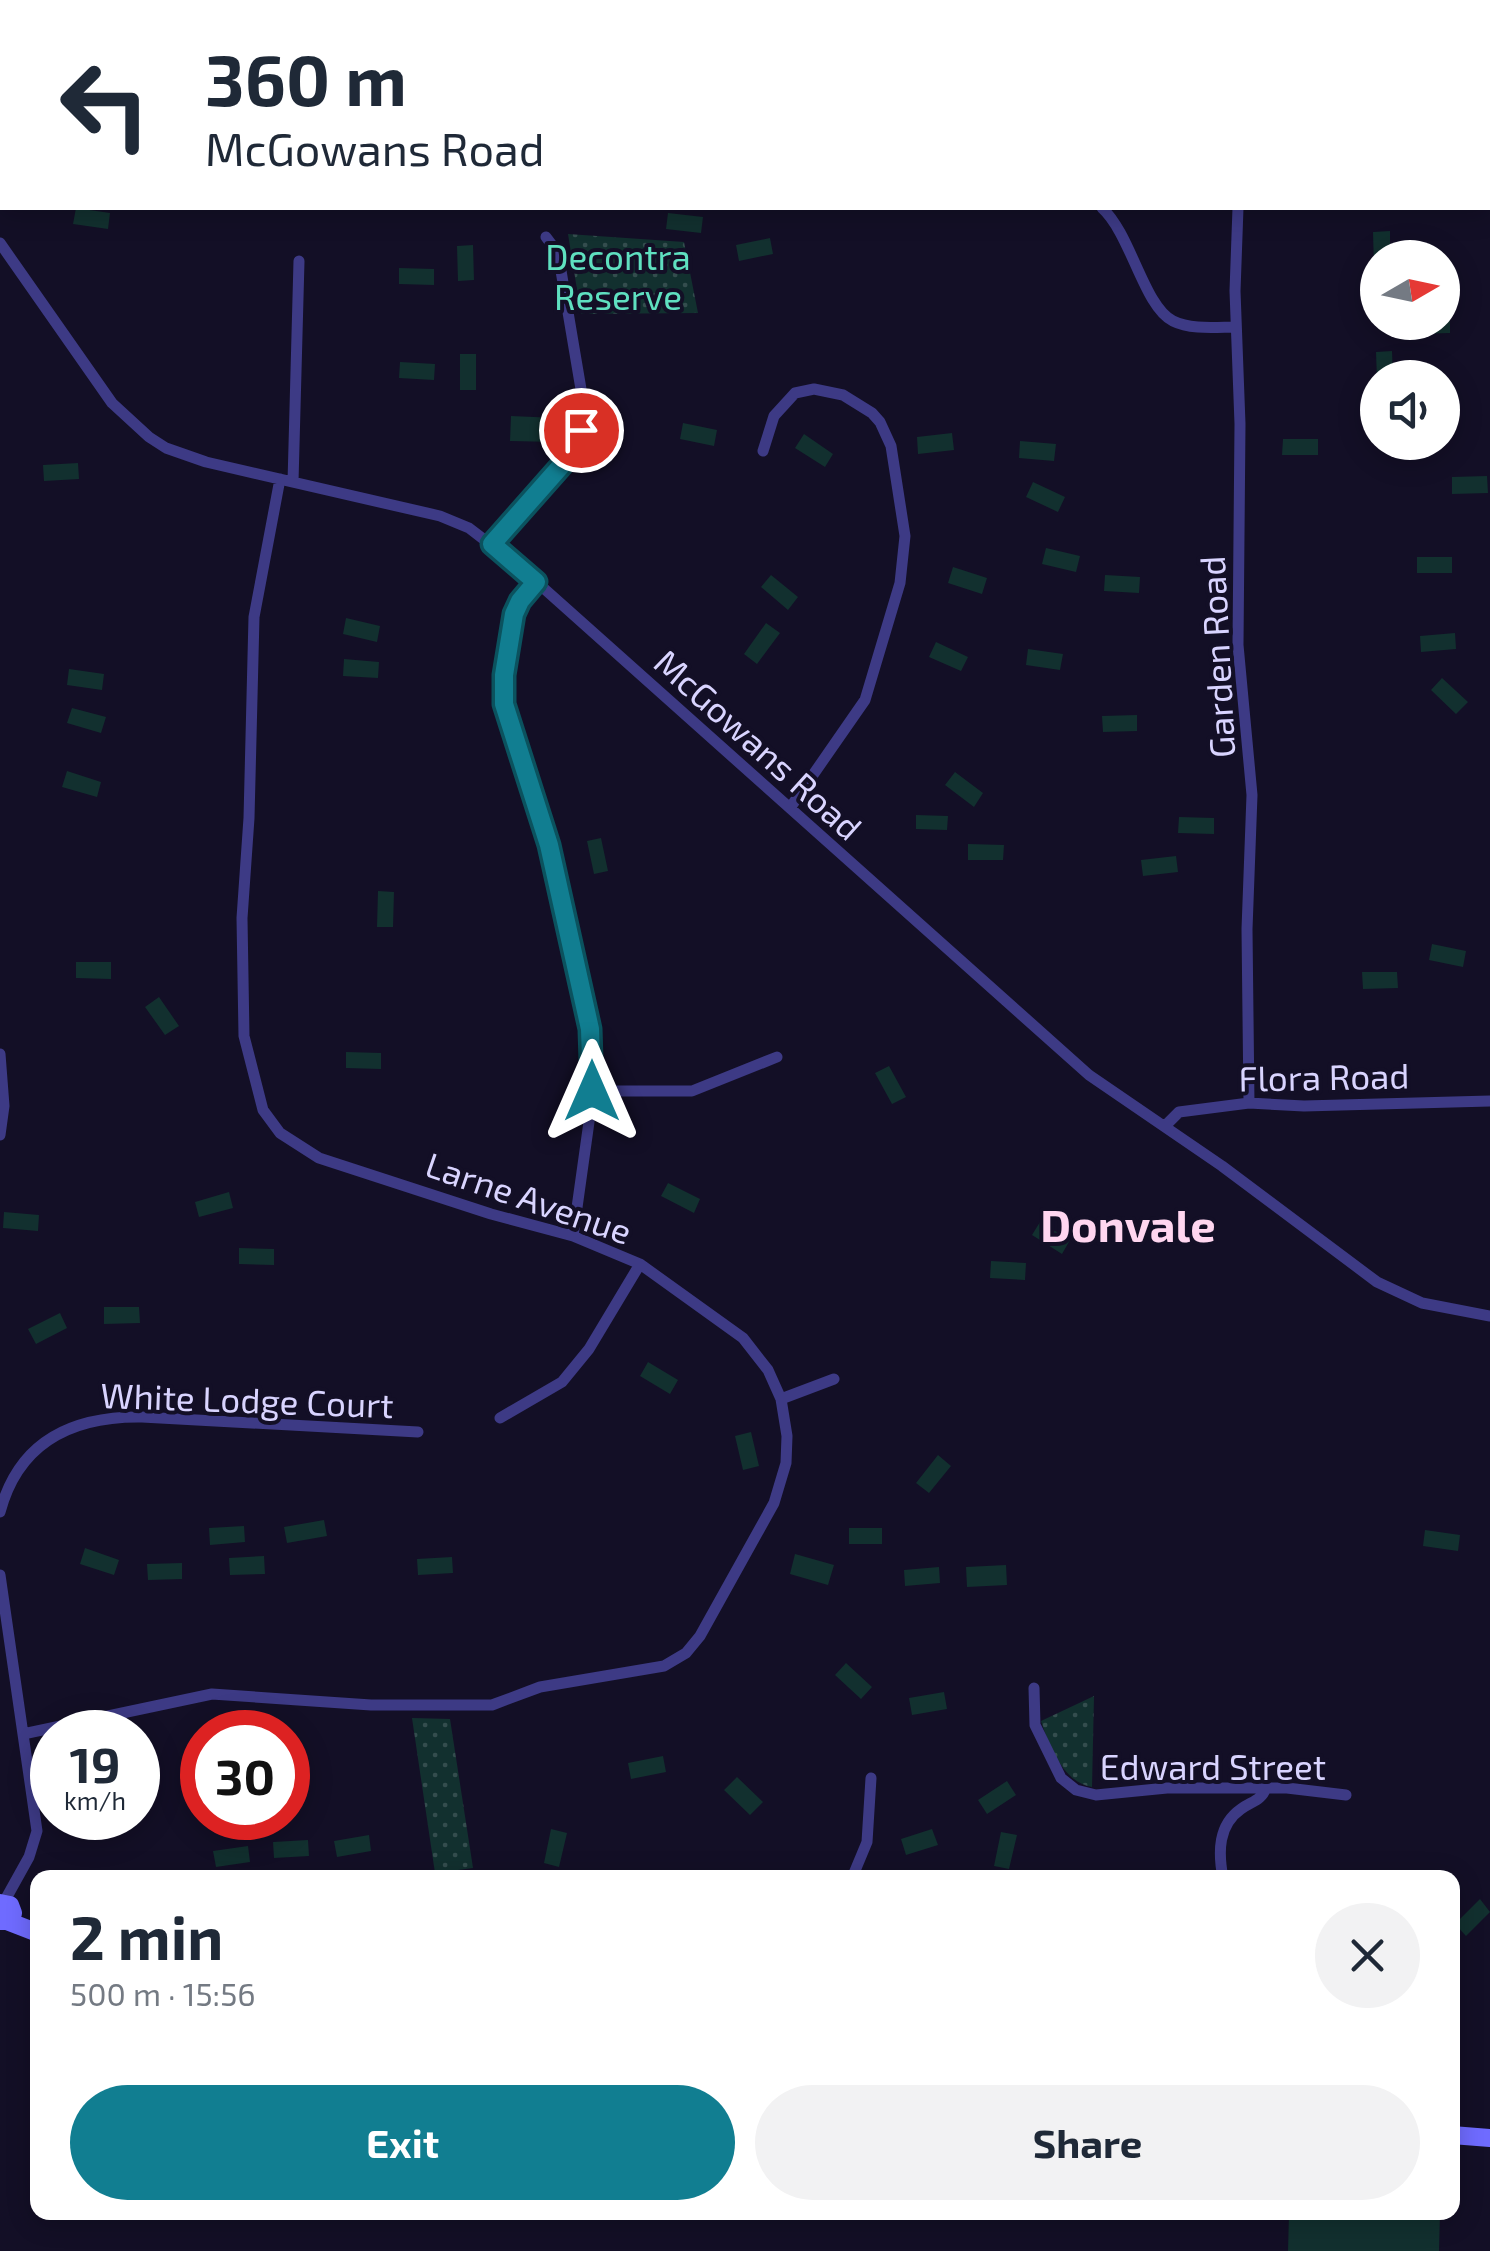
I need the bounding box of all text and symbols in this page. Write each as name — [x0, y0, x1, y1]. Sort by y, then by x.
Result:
text: 360 m — [205, 36, 407, 120]
icon: left — [40, 40, 170, 170]
text: McGowans Road — [205, 121, 544, 175]
park label: Decontra Reserve — [545, 235, 691, 317]
north arrow — [1360, 240, 1460, 340]
map controls — [1360, 240, 1460, 460]
button: sound — [1360, 360, 1460, 460]
pin — [539, 388, 624, 473]
icon: arrive — [554, 403, 609, 458]
street label: Garden Road — [1190, 555, 1242, 759]
street label: McGowans Road — [647, 640, 871, 848]
position arrow — [540, 1039, 644, 1143]
street label: Flora Road — [1238, 1054, 1410, 1098]
street label: Larne Avenue — [421, 1142, 637, 1252]
district label: Donvale — [1040, 1197, 1216, 1251]
street label: White Lodge Court — [100, 1373, 394, 1425]
speed limit sign: 30 — [180, 1710, 310, 1840]
text: 19 — [69, 1733, 121, 1793]
street label: Edward Street — [1100, 1745, 1326, 1787]
text: km/h — [64, 1785, 126, 1815]
text: 2 min — [70, 1900, 223, 1972]
button: close — [1315, 1903, 1420, 2008]
text: 500 m · 15:56 — [70, 1974, 256, 2012]
button: Exit — [70, 2085, 735, 2200]
button: Share — [755, 2085, 1420, 2200]

